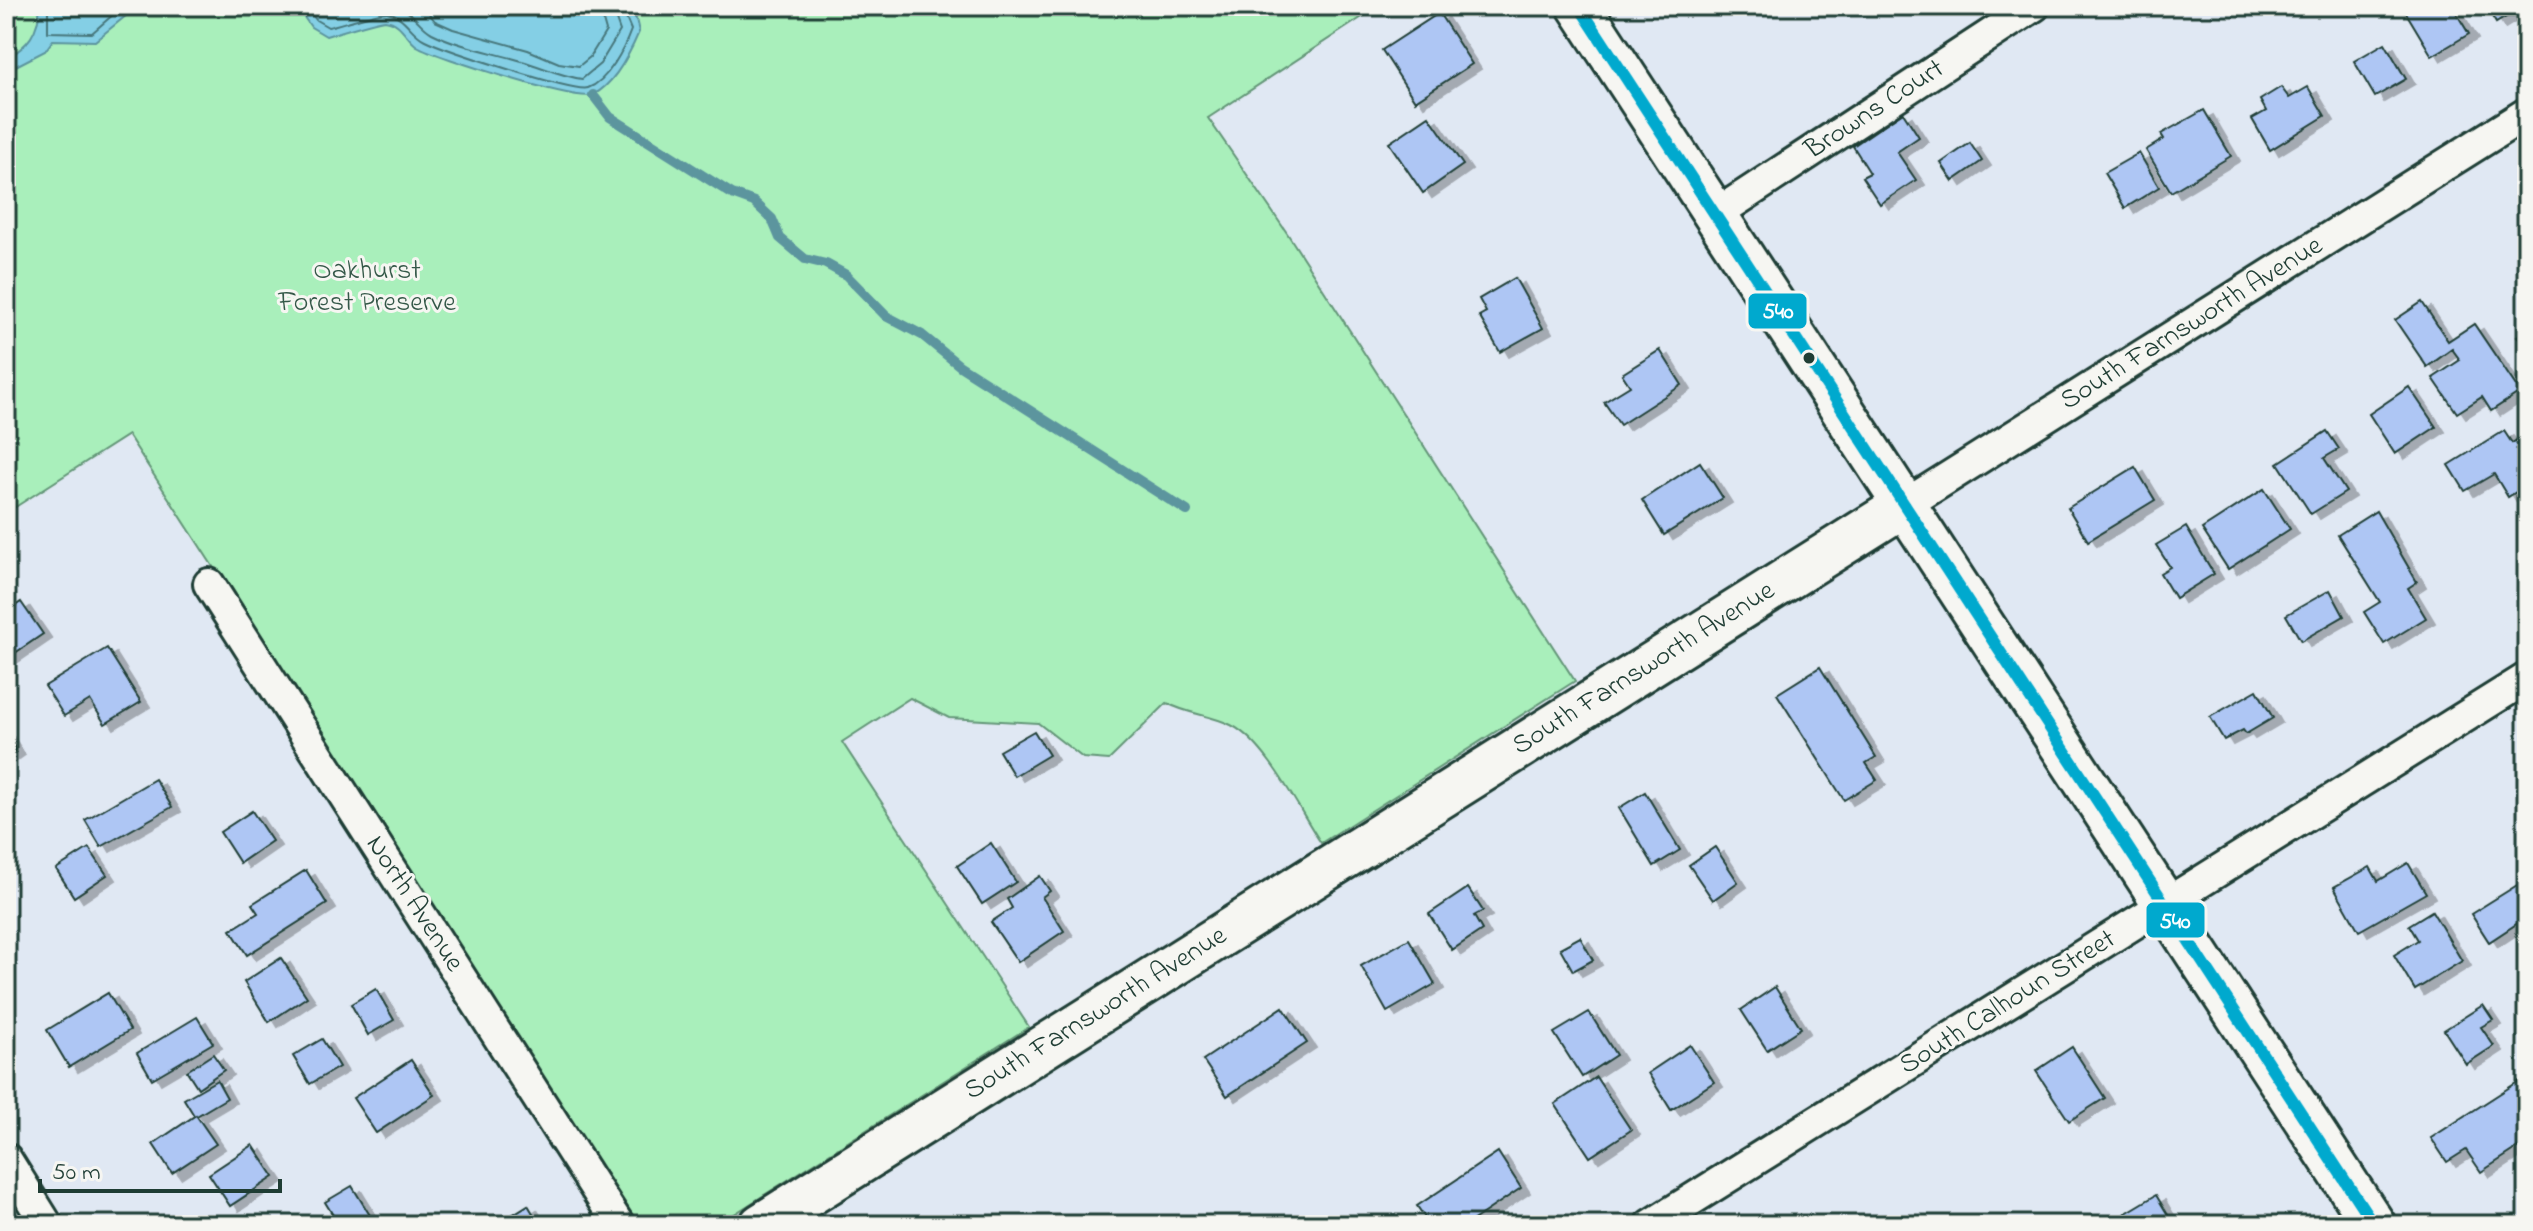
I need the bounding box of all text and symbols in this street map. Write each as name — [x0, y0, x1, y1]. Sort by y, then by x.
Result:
street label: Browns Court — [1796, 49, 1953, 171]
street label: South Farnsworth Avenue — [2053, 226, 2332, 422]
park label: Oakhurst Forest Preserve — [277, 251, 456, 324]
line badge: 540 — [1747, 292, 1808, 330]
text: 540 — [1762, 297, 1794, 329]
unlabelled marker — [1801, 350, 1817, 366]
street label: South Farnsworth Avenue — [1505, 571, 1784, 767]
street label: North Avenue — [354, 828, 474, 981]
line badge: 540 — [2145, 901, 2206, 939]
text: 540 — [2159, 907, 2191, 939]
street label: South Farnsworth Avenue — [957, 916, 1236, 1112]
street label: South Calhoun Street — [1892, 920, 2124, 1086]
scale bar — [40, 1143, 280, 1193]
text: 50 m — [52, 1156, 101, 1191]

